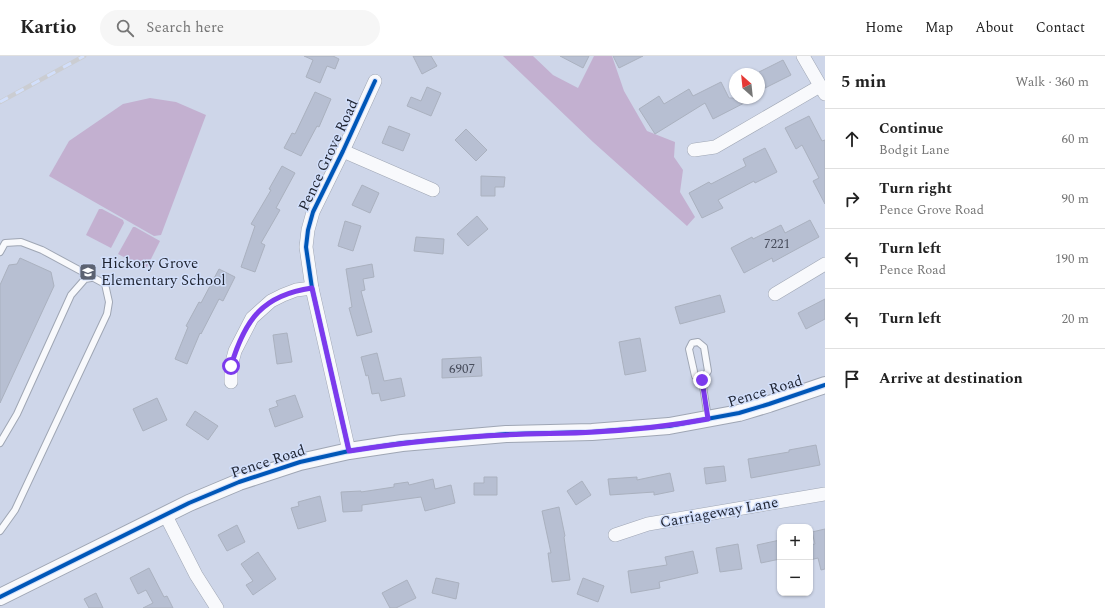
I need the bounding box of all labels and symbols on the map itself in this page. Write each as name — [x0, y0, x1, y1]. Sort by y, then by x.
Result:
north arrow — [729, 68, 765, 104]
street label: Pence Grove Road — [292, 95, 364, 215]
house number: 7221 — [764, 234, 790, 254]
place label: Hickory Grove Elementary School — [101, 252, 226, 292]
school or university icon: Hickory Grove Elementary School — [78, 262, 98, 282]
route start — [222, 357, 240, 375]
house number: 6907 — [449, 359, 475, 379]
street label: Pence Road — [725, 369, 805, 414]
route end — [693, 371, 711, 389]
street label: Pence Road — [228, 439, 308, 484]
street label: Carriageway Lane — [658, 491, 780, 534]

